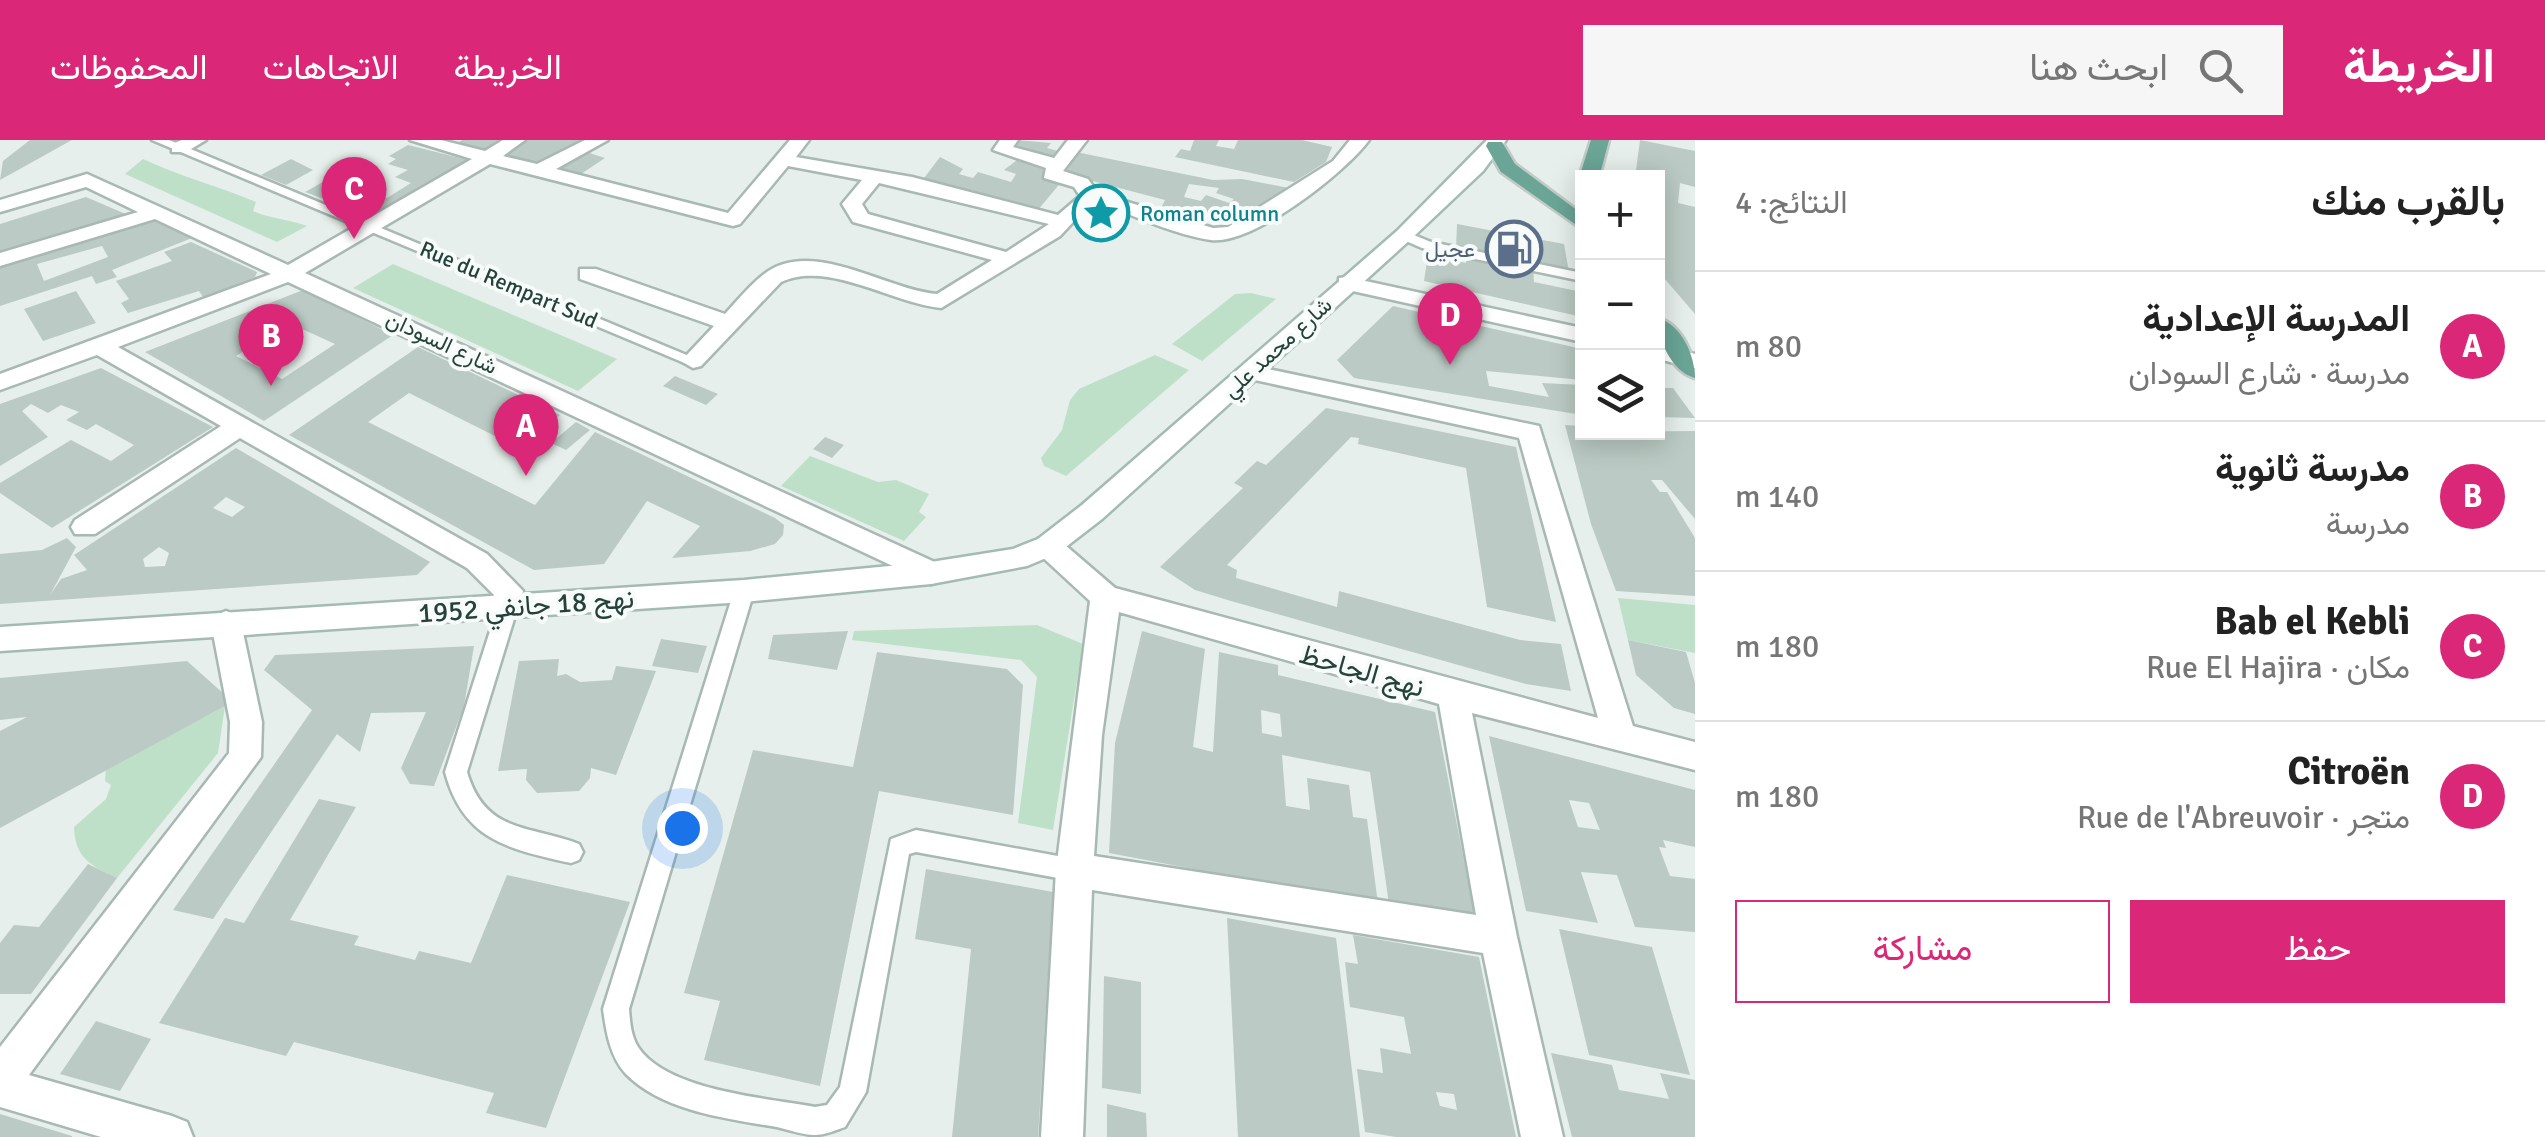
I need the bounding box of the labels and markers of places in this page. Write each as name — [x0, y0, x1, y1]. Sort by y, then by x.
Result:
pin: C — [322, 157, 386, 239]
place icon: Roman column — [1071, 183, 1131, 243]
place label: Roman column — [1140, 200, 1279, 227]
fuel station icon: عجيل — [1484, 219, 1544, 279]
place label: عجيل — [1425, 236, 1475, 263]
pin: D — [1418, 282, 1482, 365]
pin: B — [238, 304, 304, 386]
pin: A — [494, 394, 558, 476]

